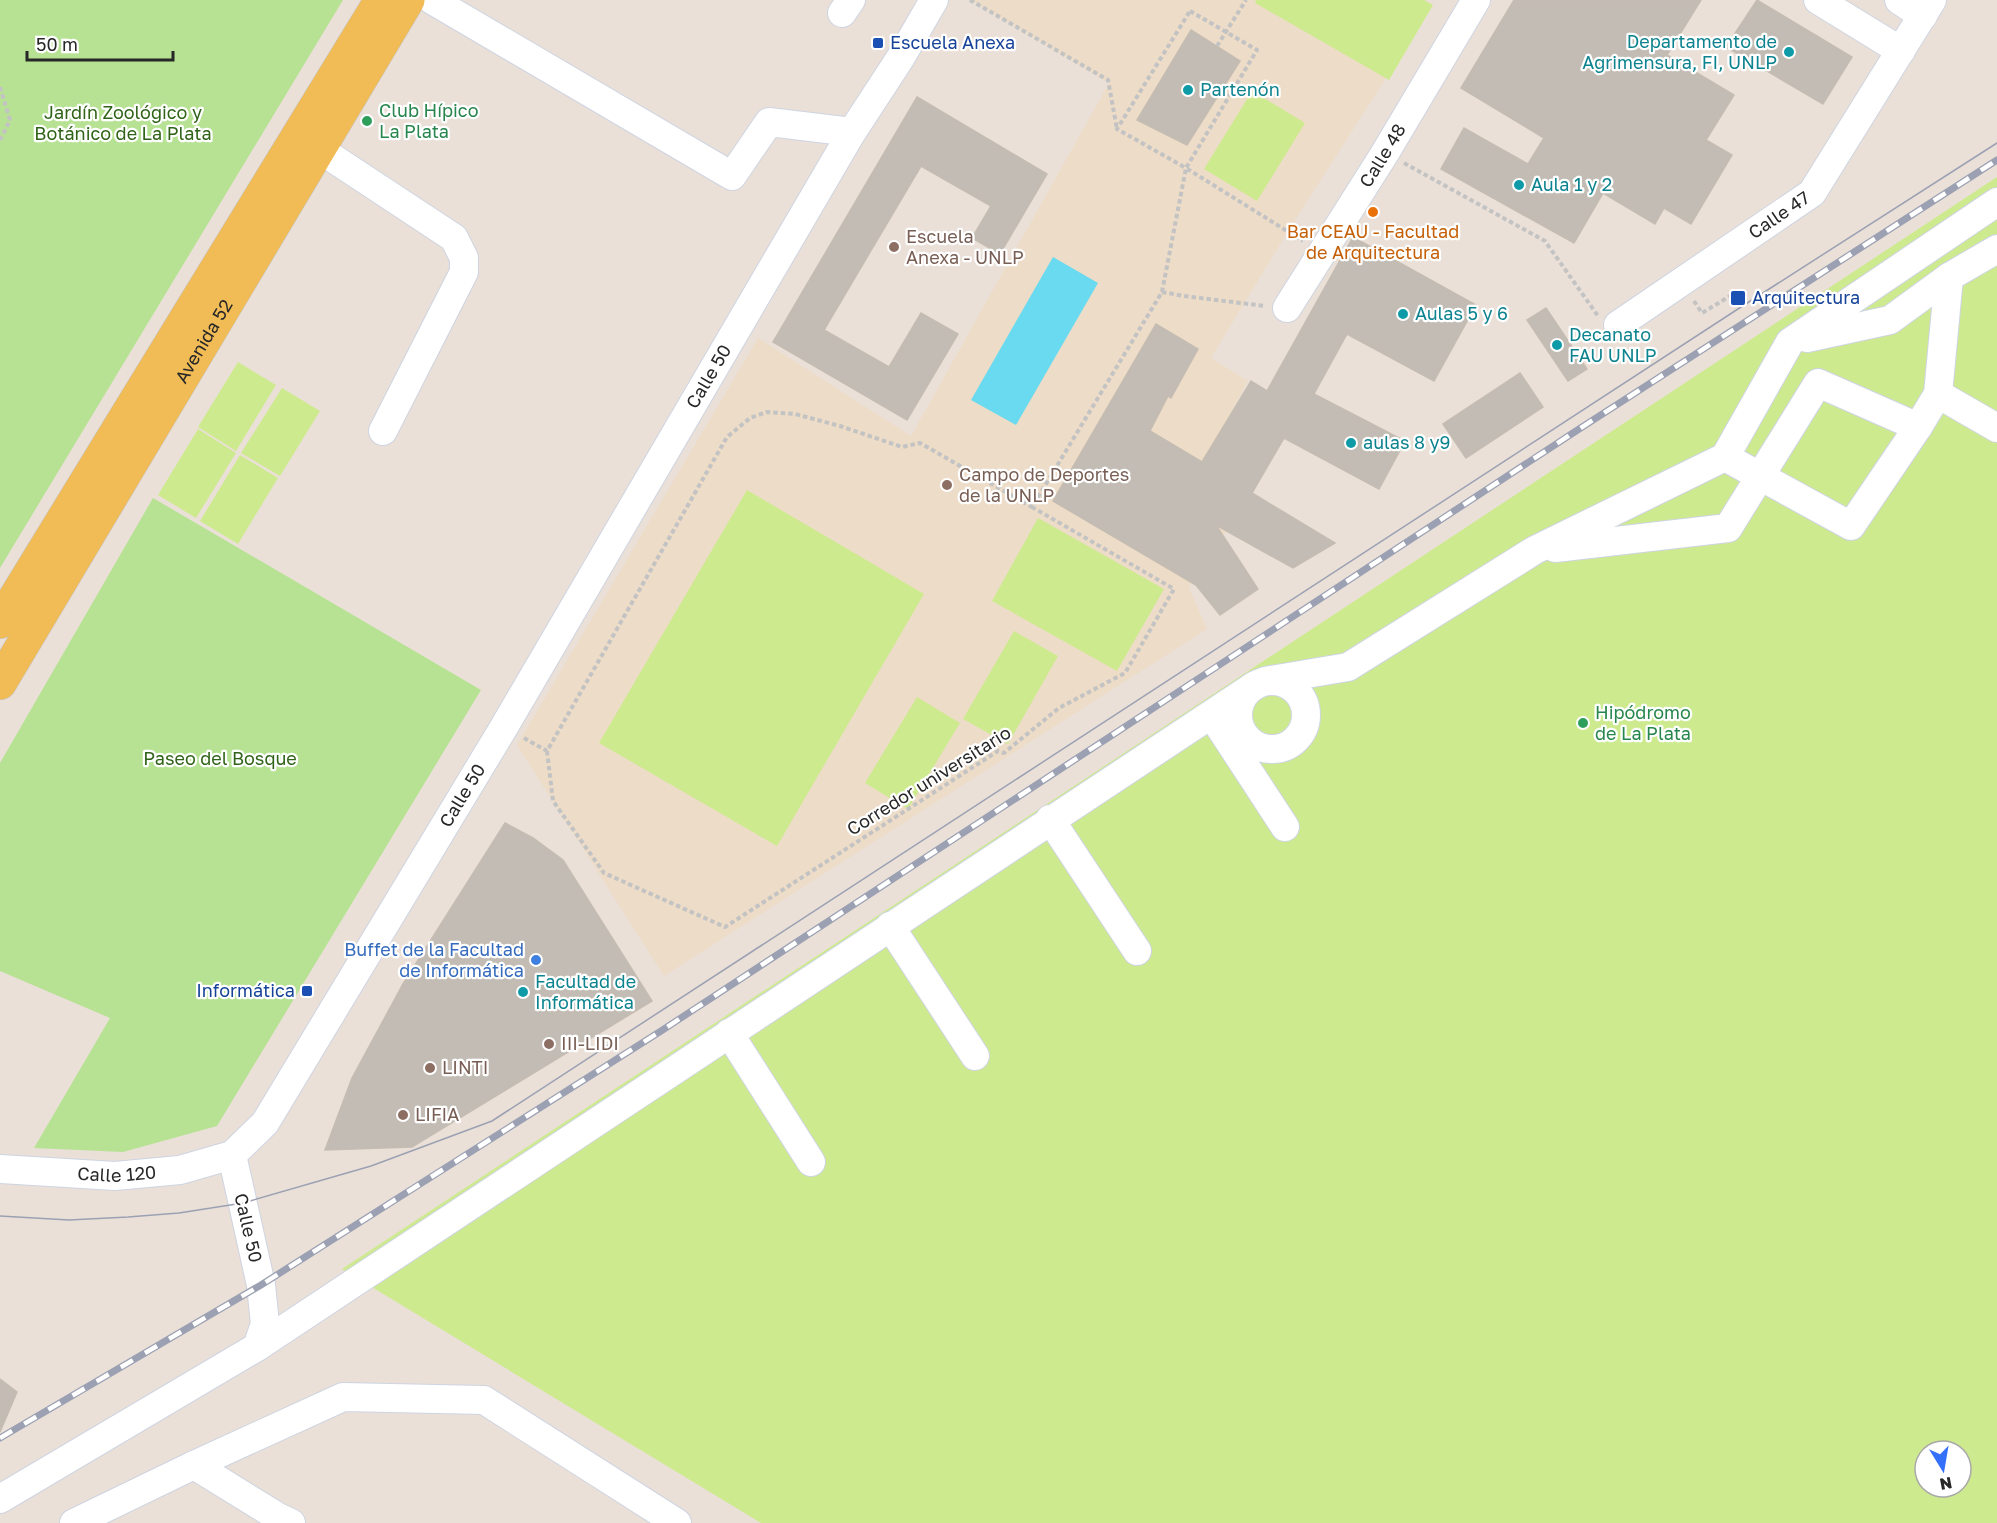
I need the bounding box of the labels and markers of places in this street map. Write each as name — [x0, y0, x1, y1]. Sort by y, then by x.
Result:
place label: Departamento de Agrimensura, FI, UNLP — [1582, 30, 1777, 73]
place label: Escuela Anexa — [890, 31, 1015, 53]
marker: Escuela Anexa — [871, 36, 885, 50]
marker: Departamento de Agrimensura, FI, UNLP — [1782, 45, 1796, 59]
place label: Partenón — [1200, 78, 1280, 100]
marker: Partenón — [1181, 83, 1195, 97]
place label: Club Hípico La Plata — [379, 99, 478, 142]
marker: Club Hípico La Plata — [360, 114, 374, 128]
place label: Aula 1 y 2 — [1531, 173, 1612, 195]
marker: Aula 1 y 2 — [1512, 178, 1526, 192]
marker: Bar CEAU - Facultad de Arquitectura — [1366, 205, 1380, 219]
place label: Bar CEAU - Facultad de Arquitectura — [1287, 220, 1459, 263]
place label: Escuela Anexa - UNLP — [906, 225, 1024, 268]
marker: Escuela Anexa - UNLP — [887, 240, 901, 254]
place label: Arquitectura — [1752, 286, 1860, 308]
marker: Arquitectura — [1729, 289, 1747, 307]
place label: Aulas 5 y 6 — [1415, 302, 1508, 324]
marker: Aulas 5 y 6 — [1396, 307, 1410, 321]
place label: Decanato FAU UNLP — [1569, 323, 1657, 366]
marker: Decanato FAU UNLP — [1550, 338, 1564, 352]
place label: aulas 8 y9 — [1363, 431, 1450, 453]
marker: aulas 8 y9 — [1344, 436, 1358, 450]
place label: Campo de Deportes de la UNLP — [959, 463, 1129, 506]
marker: Campo de Deportes de la UNLP — [940, 478, 954, 492]
place label: Hipódromo de La Plata — [1595, 701, 1691, 744]
marker: Hipódromo de La Plata — [1576, 716, 1590, 730]
place label: Buffet de la Facultad de Informática — [344, 938, 524, 981]
marker: Buffet de la Facultad de Informática — [529, 953, 543, 967]
place label: Facultad de Informática — [535, 970, 636, 1013]
place label: Informática — [196, 979, 295, 1001]
marker: Informática — [300, 984, 314, 998]
marker: Facultad de Informática — [516, 985, 530, 999]
place label: III-LIDI — [561, 1032, 619, 1054]
marker: III-LIDI — [542, 1037, 556, 1051]
place label: LINTI — [442, 1056, 488, 1078]
marker: LINTI — [423, 1061, 437, 1075]
place label: LIFIA — [415, 1103, 459, 1125]
marker: LIFIA — [396, 1108, 410, 1122]

